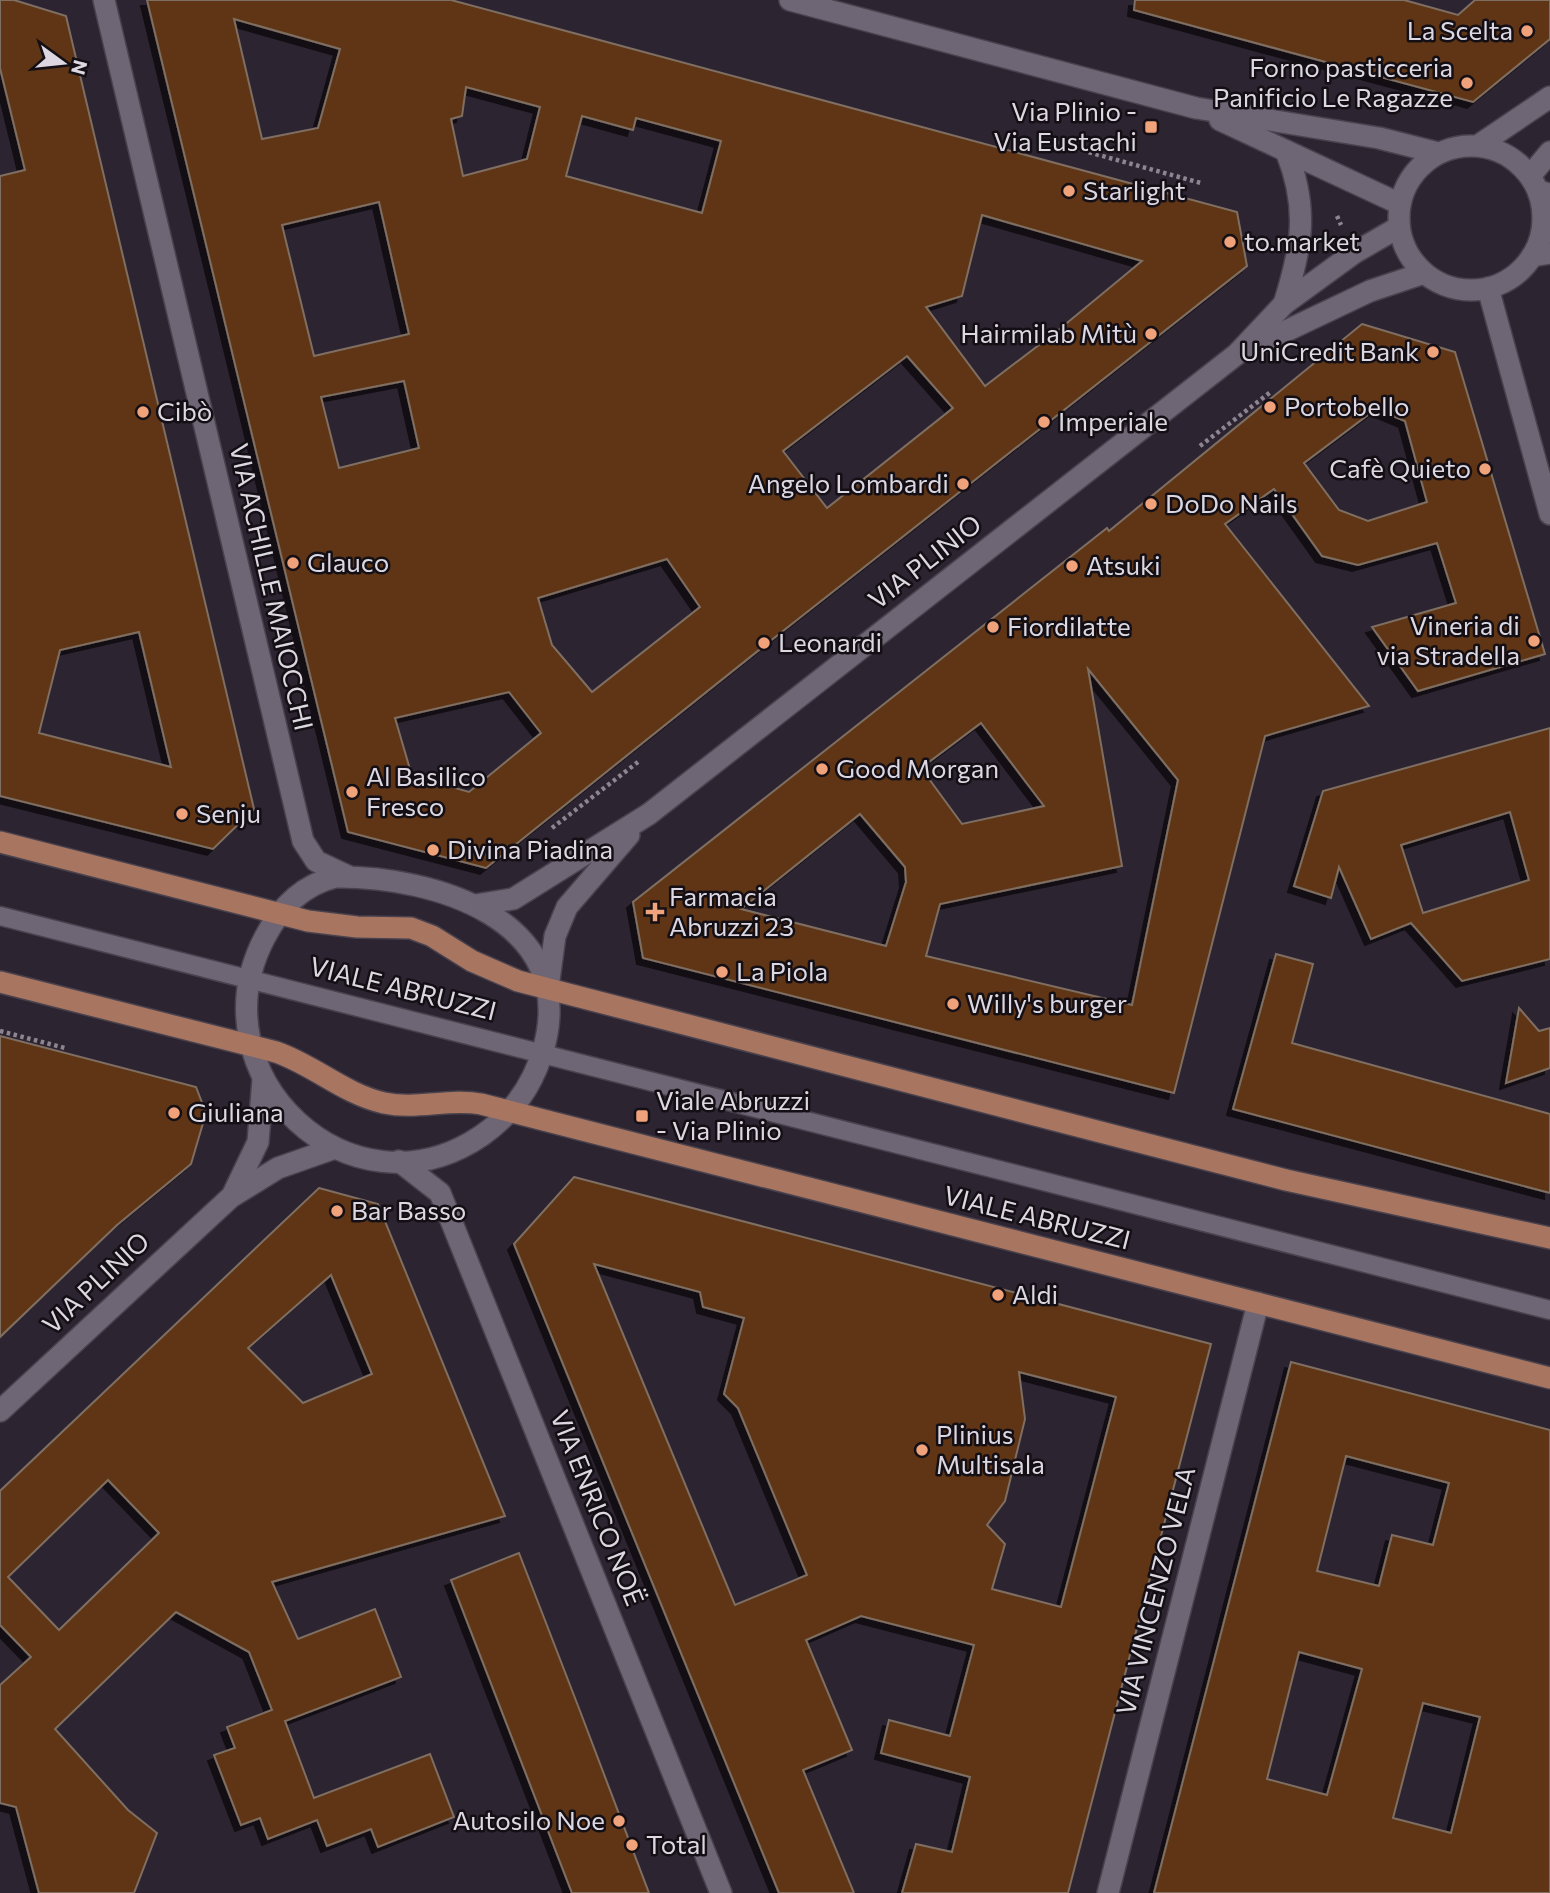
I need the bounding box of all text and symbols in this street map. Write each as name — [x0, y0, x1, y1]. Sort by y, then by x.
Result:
place label: La Scelta — [1407, 14, 1513, 45]
marker: La Scelta — [1519, 23, 1535, 39]
north arrow — [28, 28, 98, 98]
place label: Forno pasticceria Panificio Le Ragazze — [1213, 51, 1453, 112]
text: N — [67, 58, 93, 77]
marker: Forno pasticceria Panificio Le Ragazze — [1459, 75, 1475, 91]
place label: Via Plinio - Via Eustachi — [993, 95, 1137, 156]
marker: Via Plinio - Via Eustachi — [1143, 119, 1159, 135]
place label: Starlight — [1083, 174, 1186, 205]
marker: Starlight — [1061, 183, 1077, 199]
place label: to.market — [1244, 225, 1360, 256]
marker: to.market — [1222, 234, 1238, 250]
place label: Hairmilab Mitù — [960, 317, 1137, 348]
marker: Hairmilab Mitù — [1143, 326, 1159, 342]
place label: UniCredit Bank — [1240, 335, 1419, 366]
marker: UniCredit Bank — [1425, 344, 1441, 360]
place label: Portobello — [1284, 390, 1410, 421]
place label: Cibò — [157, 395, 212, 426]
marker: Portobello — [1262, 399, 1278, 415]
marker: Cibò — [135, 404, 151, 420]
place label: Imperiale — [1058, 405, 1168, 436]
marker: Imperiale — [1036, 414, 1052, 430]
street label: VIA ACHILLE MAIOCCHI — [224, 440, 321, 733]
place label: Cafè Quieto — [1329, 452, 1471, 483]
marker: Cafè Quieto — [1477, 461, 1493, 477]
place label: Angelo Lombardi — [748, 467, 949, 498]
marker: Angelo Lombardi — [955, 476, 971, 492]
place label: DoDo Nails — [1165, 487, 1298, 518]
marker: DoDo Nails — [1143, 496, 1159, 512]
street label: VIA PLINIO — [861, 507, 987, 614]
place label: Glauco — [307, 546, 389, 577]
place label: Atsuki — [1086, 549, 1161, 580]
marker: Glauco — [285, 555, 301, 571]
marker: Atsuki — [1064, 558, 1080, 574]
place label: Vineria di via Stradella — [1376, 609, 1520, 670]
place label: Fiordilatte — [1007, 610, 1131, 641]
marker: Fiordilatte — [985, 619, 1001, 635]
place label: Leonardi — [778, 626, 882, 657]
marker: Vineria di via Stradella — [1526, 633, 1542, 649]
marker: Leonardi — [756, 635, 772, 651]
place label: Good Morgan — [836, 752, 999, 783]
place label: Al Basilico Fresco — [366, 760, 486, 821]
marker: Good Morgan — [814, 761, 830, 777]
marker: Al Basilico Fresco — [344, 784, 360, 800]
place label: Senju — [196, 797, 261, 828]
marker: Senju — [174, 806, 190, 822]
place label: Divina Piadina — [447, 833, 613, 864]
marker: Divina Piadina — [425, 842, 441, 858]
place label: Farmacia Abruzzi 23 — [669, 880, 794, 941]
marker: Farmacia Abruzzi 23 — [647, 904, 663, 920]
street label: VIALE ABRUZZI — [307, 949, 500, 1026]
place label: La Piola — [736, 955, 828, 986]
marker: La Piola — [714, 964, 730, 980]
place label: Willy's burger — [967, 987, 1127, 1018]
marker: Willy's burger — [945, 996, 961, 1012]
place label: Viale Abruzzi - Via Plinio — [656, 1084, 810, 1145]
place label: Giuliana — [188, 1096, 284, 1127]
marker: Giuliana — [166, 1105, 182, 1121]
marker: Viale Abruzzi - Via Plinio — [634, 1108, 650, 1124]
street label: VIALE ABRUZZI — [941, 1178, 1134, 1255]
place label: Bar Basso — [351, 1194, 466, 1225]
marker: Bar Basso — [329, 1203, 345, 1219]
street label: VIA PLINIO — [35, 1225, 155, 1339]
place label: Aldi — [1012, 1278, 1058, 1309]
marker: Aldi — [990, 1287, 1006, 1303]
street label: VIA ENRICO NOË — [545, 1405, 652, 1610]
place label: Plinius Multisala — [936, 1418, 1045, 1479]
marker: Plinius Multisala — [914, 1442, 930, 1458]
street label: VIA VINCENZO VELA — [1109, 1463, 1200, 1718]
place label: Autosilo Noe — [453, 1804, 605, 1835]
marker: Autosilo Noe — [611, 1813, 627, 1829]
place label: Total — [646, 1828, 707, 1859]
marker: Total — [624, 1837, 640, 1853]

